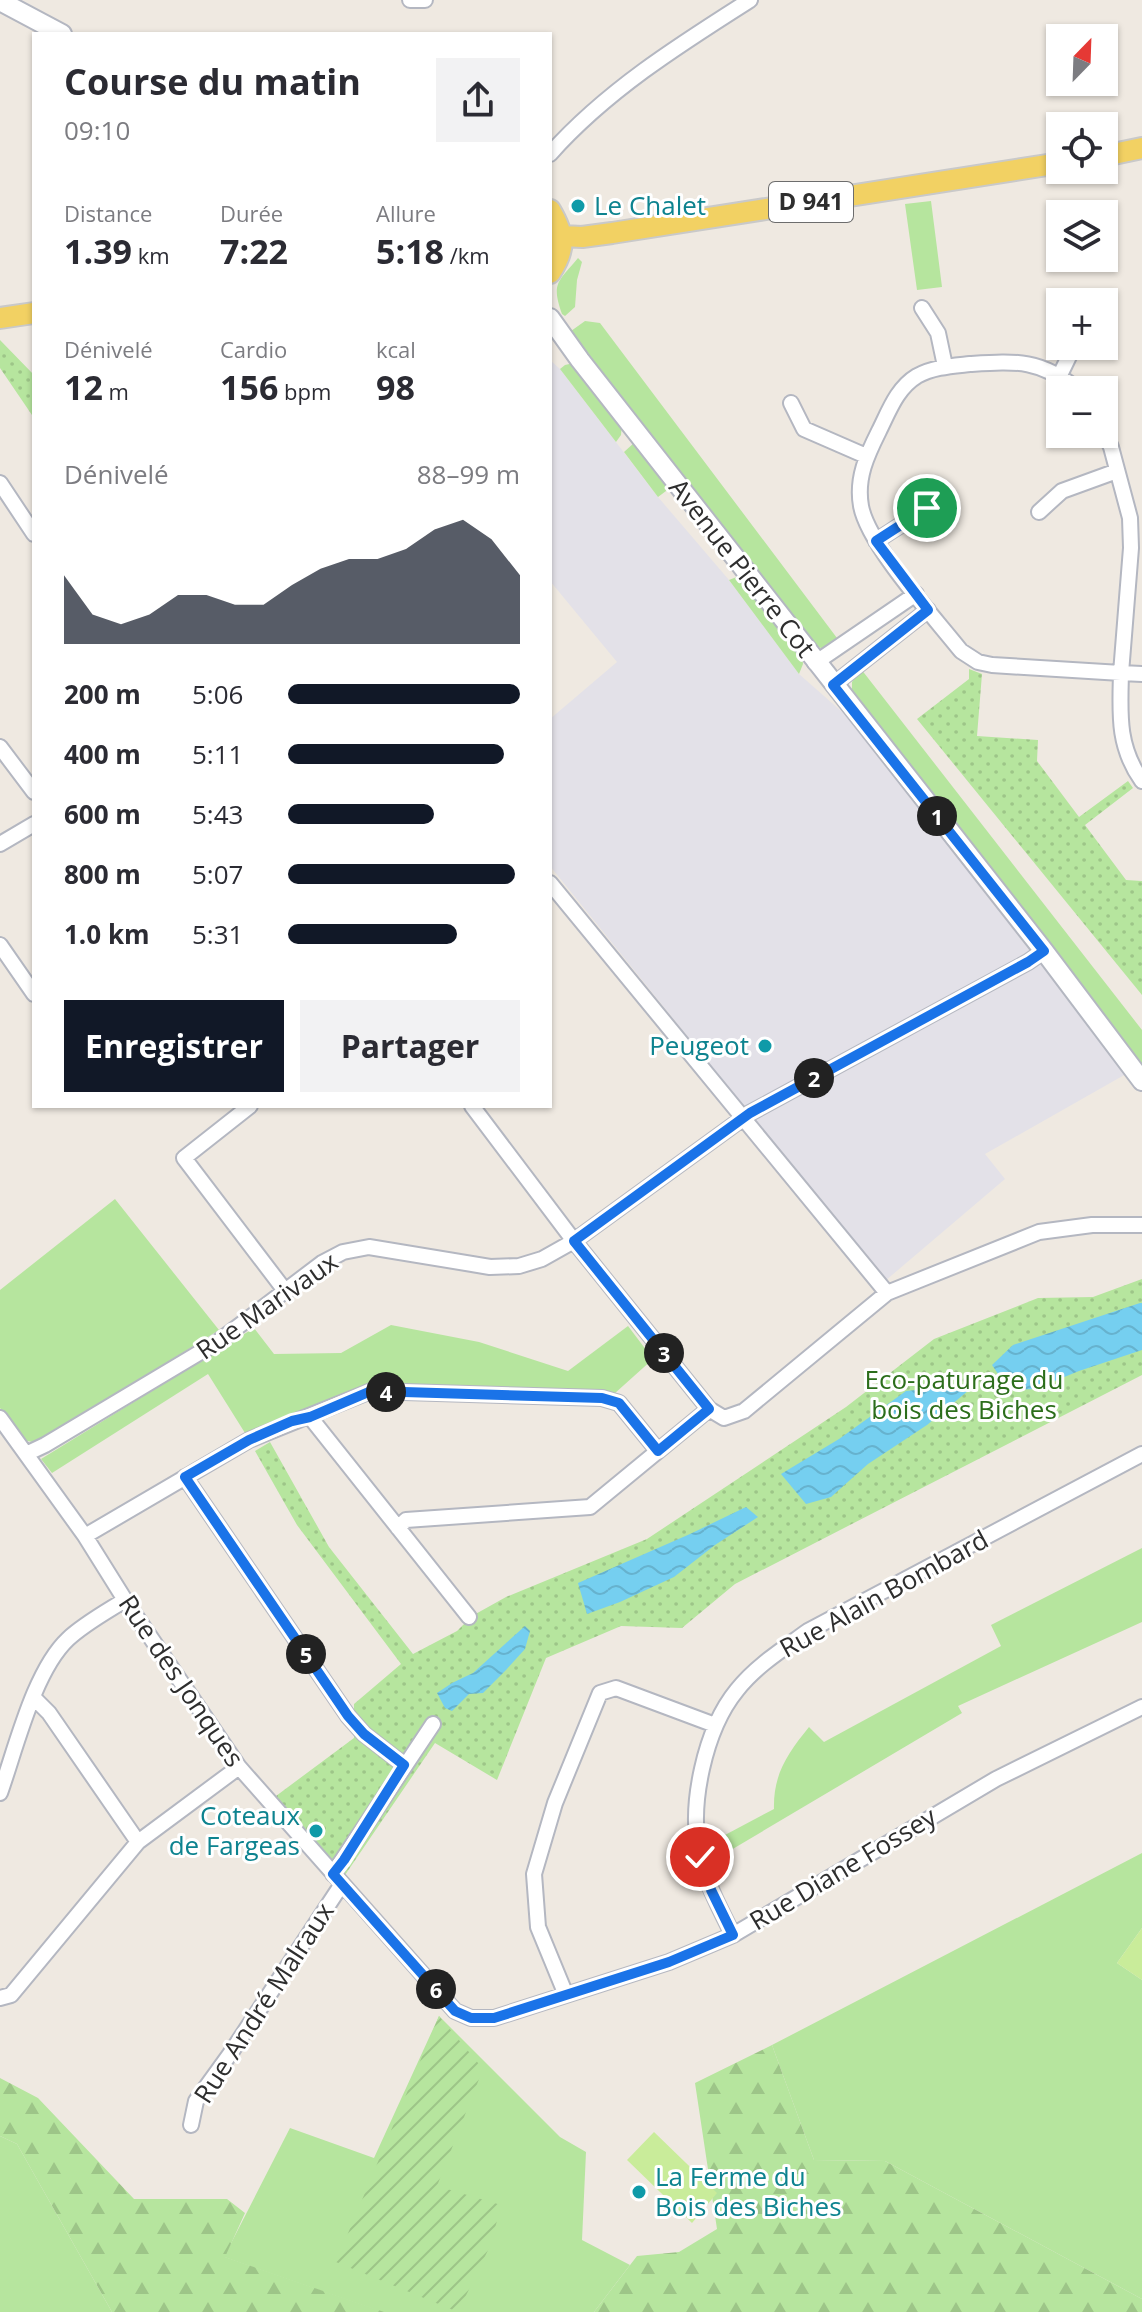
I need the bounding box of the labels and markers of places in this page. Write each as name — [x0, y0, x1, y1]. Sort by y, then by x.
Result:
place label: Le Chalet — [594, 187, 706, 223]
marker: Le Chalet — [569, 197, 587, 215]
pin — [893, 474, 961, 542]
pin: 1 — [917, 796, 957, 836]
place label: Peugeot — [649, 1027, 749, 1063]
marker: Peugeot — [756, 1037, 774, 1055]
pin: 2 — [794, 1058, 834, 1098]
pin: 3 — [644, 1333, 684, 1373]
pin: 4 — [366, 1372, 406, 1412]
pin: 5 — [286, 1634, 326, 1674]
place label: Coteaux de Fargeas — [169, 1797, 300, 1863]
marker: Coteaux de Fargeas — [307, 1822, 325, 1840]
pin — [666, 1823, 734, 1891]
pin: 6 — [416, 1969, 456, 2009]
place label: La Ferme du Bois des Biches — [655, 2158, 842, 2224]
marker: La Ferme du Bois des Biches — [630, 2183, 648, 2201]

